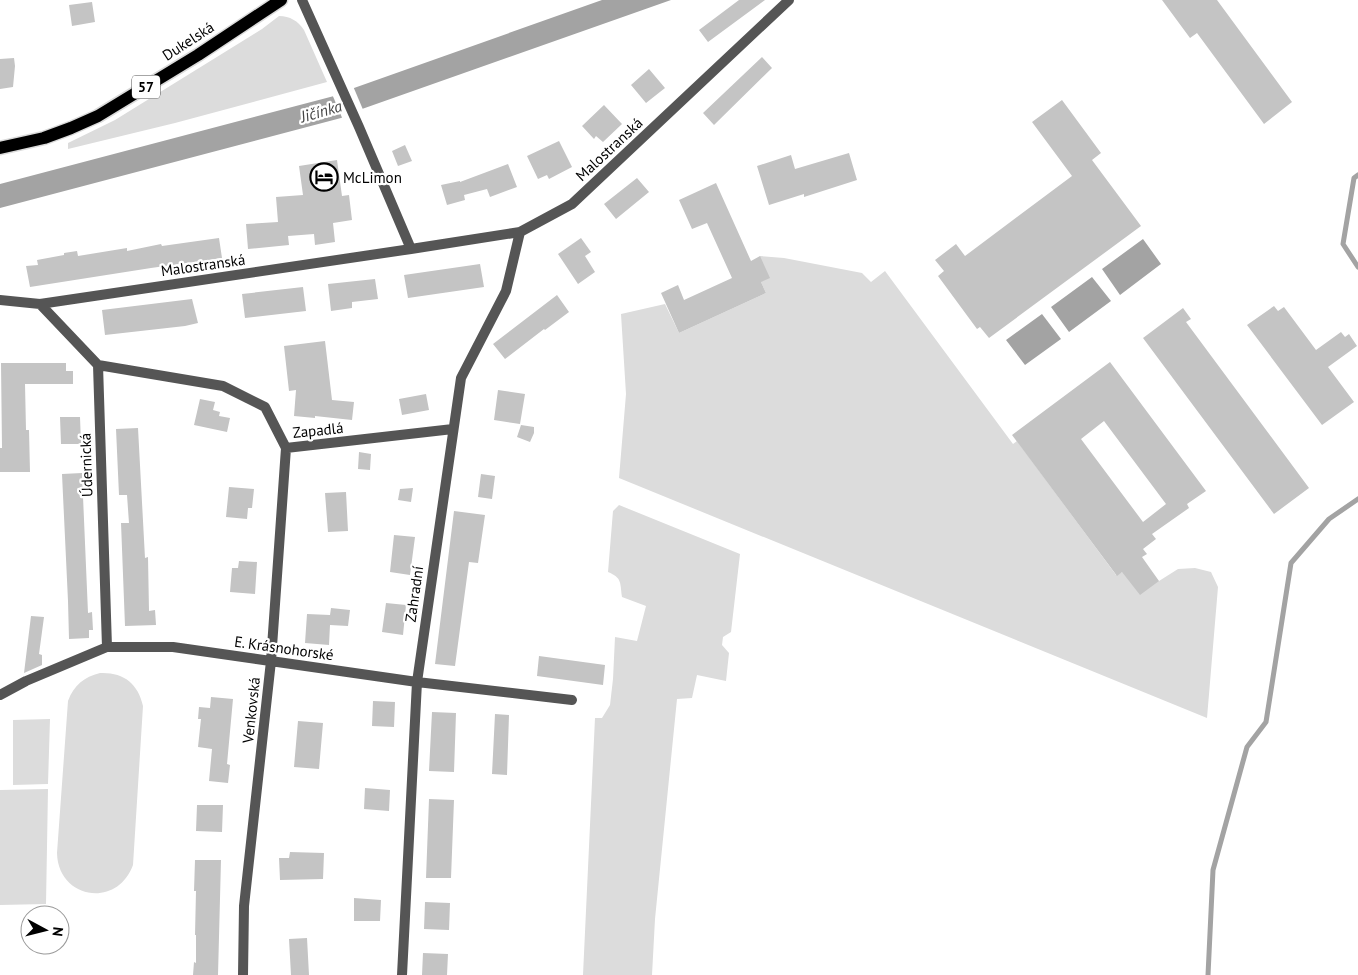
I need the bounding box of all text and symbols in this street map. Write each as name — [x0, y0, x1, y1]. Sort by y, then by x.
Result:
street label: Dukelská — [159, 17, 217, 65]
road number: 57 — [132, 75, 160, 98]
water label: Jičínka — [297, 95, 344, 127]
street label: Malostranská — [572, 113, 646, 185]
hotel icon: McLimon — [309, 162, 339, 192]
place label: McLimon — [343, 168, 402, 187]
street label: Malostranská — [160, 250, 246, 280]
street label: Zapadlá — [292, 418, 344, 442]
street label: Údernická — [75, 433, 97, 497]
street label: Zahradní — [401, 565, 427, 623]
street label: E. Krásnohorské — [233, 632, 335, 664]
street label: Venkovská — [238, 676, 264, 745]
north arrow — [20, 905, 70, 955]
text: N — [48, 926, 67, 937]

